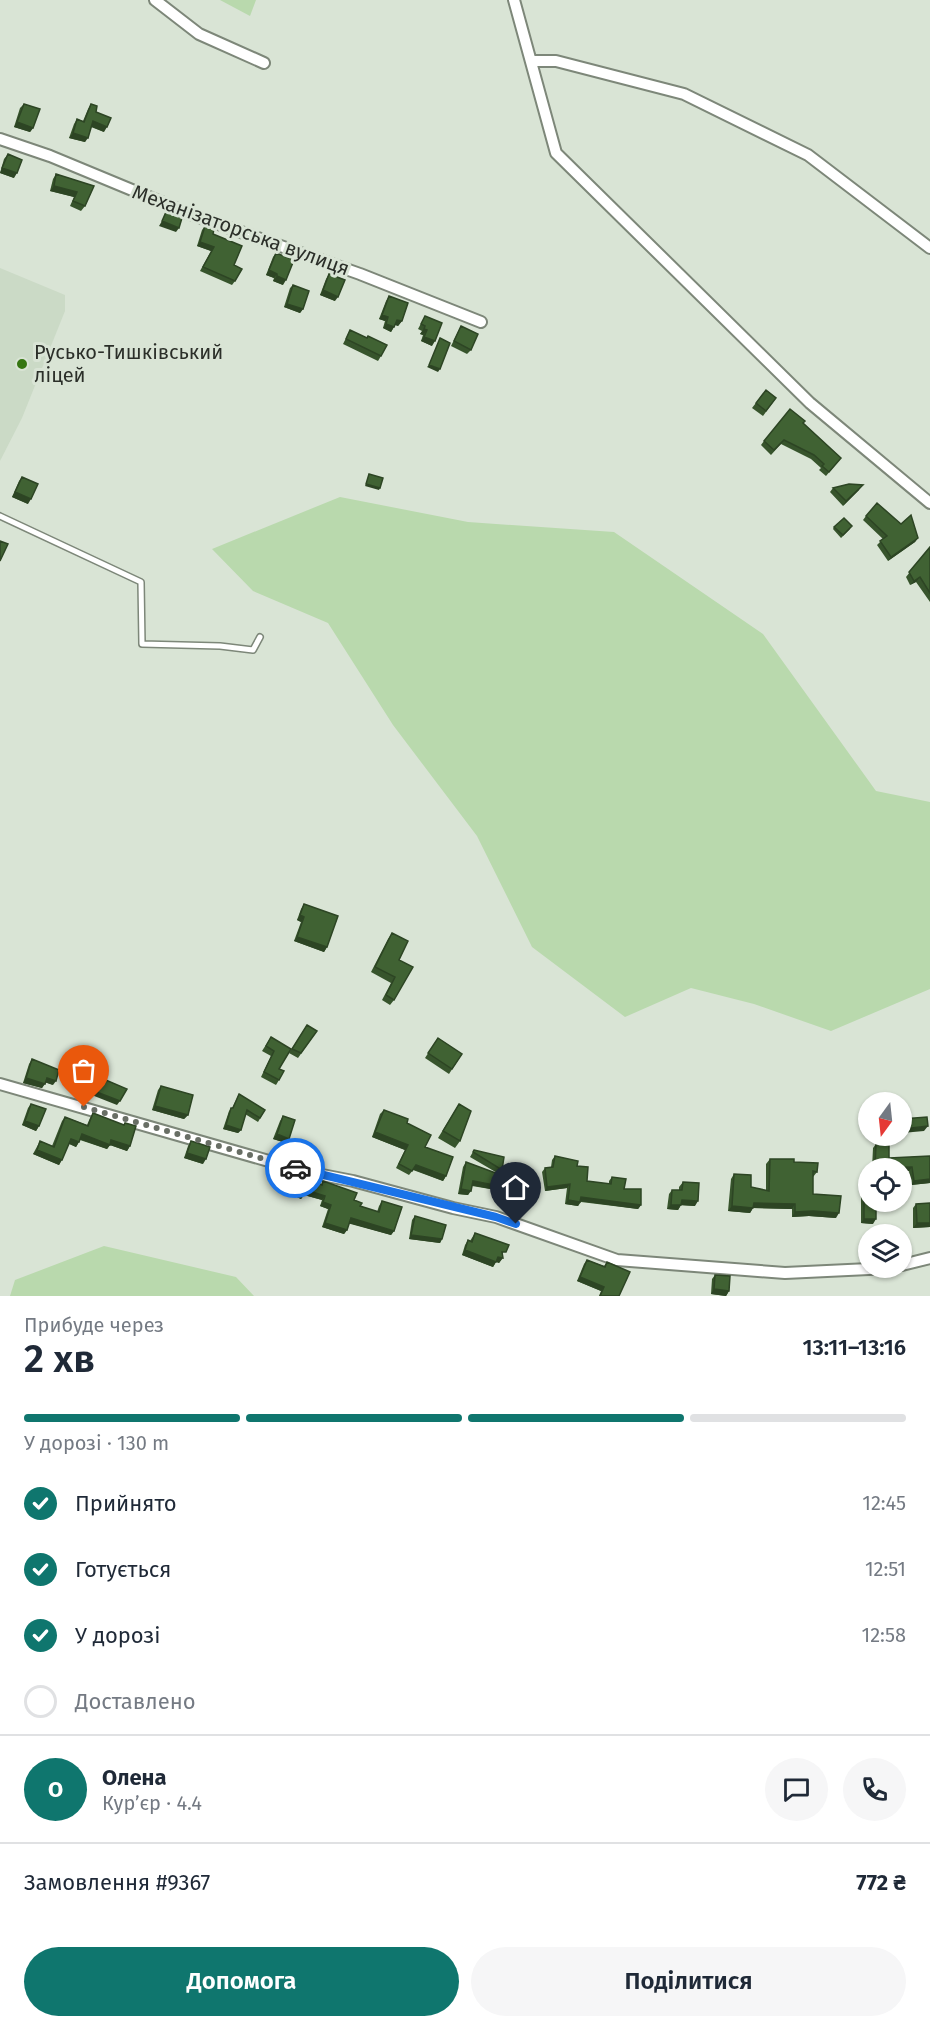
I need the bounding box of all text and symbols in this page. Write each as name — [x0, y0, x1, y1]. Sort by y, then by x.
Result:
street label: Механізаторська вулиця — [129, 179, 353, 281]
place label: Русько-Тишківський ліцей — [34, 340, 223, 387]
marker: Русько-Тишківський ліцей — [15, 357, 29, 371]
pin — [58, 1045, 109, 1107]
icon: bag — [67, 1054, 100, 1087]
north arrow — [858, 1092, 912, 1146]
map controls — [858, 1092, 912, 1278]
courier — [265, 1138, 325, 1198]
icon: car — [279, 1152, 312, 1185]
button: locate — [858, 1158, 912, 1212]
pin — [490, 1162, 541, 1224]
icon: home — [499, 1171, 532, 1204]
button: layers — [858, 1224, 912, 1278]
text: Прибуде через — [24, 1313, 164, 1337]
text: 13:11–13:16 — [802, 1334, 906, 1361]
text: 2 хв — [24, 1336, 95, 1382]
text: У дорозі · 130 m — [24, 1431, 169, 1455]
icon: check — [24, 1487, 57, 1520]
text: Прийнято — [75, 1490, 177, 1517]
text: 12:45 — [862, 1491, 906, 1515]
icon: check — [24, 1553, 57, 1586]
text: Готується — [75, 1556, 171, 1583]
text: 12:51 — [865, 1557, 906, 1581]
icon: check — [24, 1619, 57, 1652]
text: У дорозі — [75, 1622, 160, 1649]
text: 12:58 — [862, 1623, 906, 1647]
text: Доставлено — [75, 1688, 196, 1715]
button: chat — [765, 1758, 828, 1821]
button: phone — [843, 1758, 906, 1821]
text: Олена — [102, 1764, 167, 1791]
text: О — [48, 1776, 63, 1803]
text: Кур’єр · 4.4 — [102, 1791, 202, 1815]
text: Замовлення #9367 — [24, 1869, 210, 1896]
text: 772 ₴ — [856, 1869, 906, 1896]
button: Допомога — [24, 1947, 459, 2016]
button: Поділитися — [471, 1947, 906, 2016]

